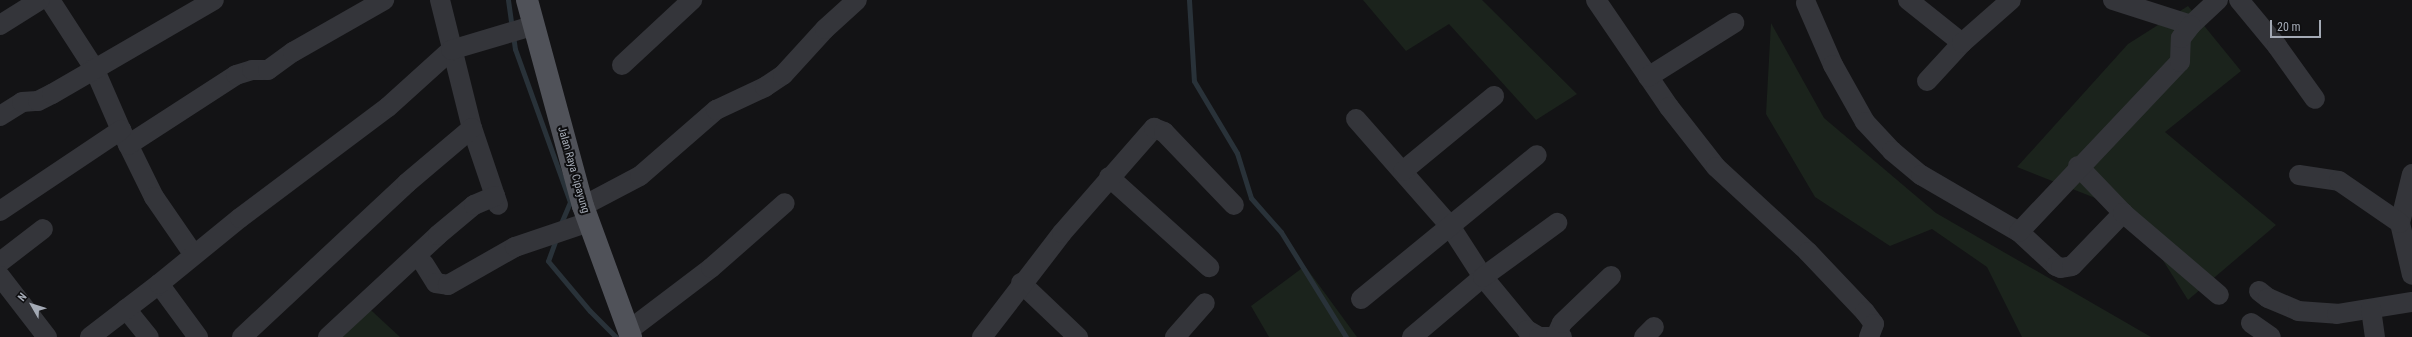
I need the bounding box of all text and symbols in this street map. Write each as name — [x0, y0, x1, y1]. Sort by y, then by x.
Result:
scale bar — [2272, 12, 2323, 38]
text: 20 m — [2277, 20, 2301, 34]
street label: Jalan Raya Cipayung — [554, 125, 592, 215]
north arrow — [12, 285, 52, 325]
text: N — [15, 290, 29, 304]

